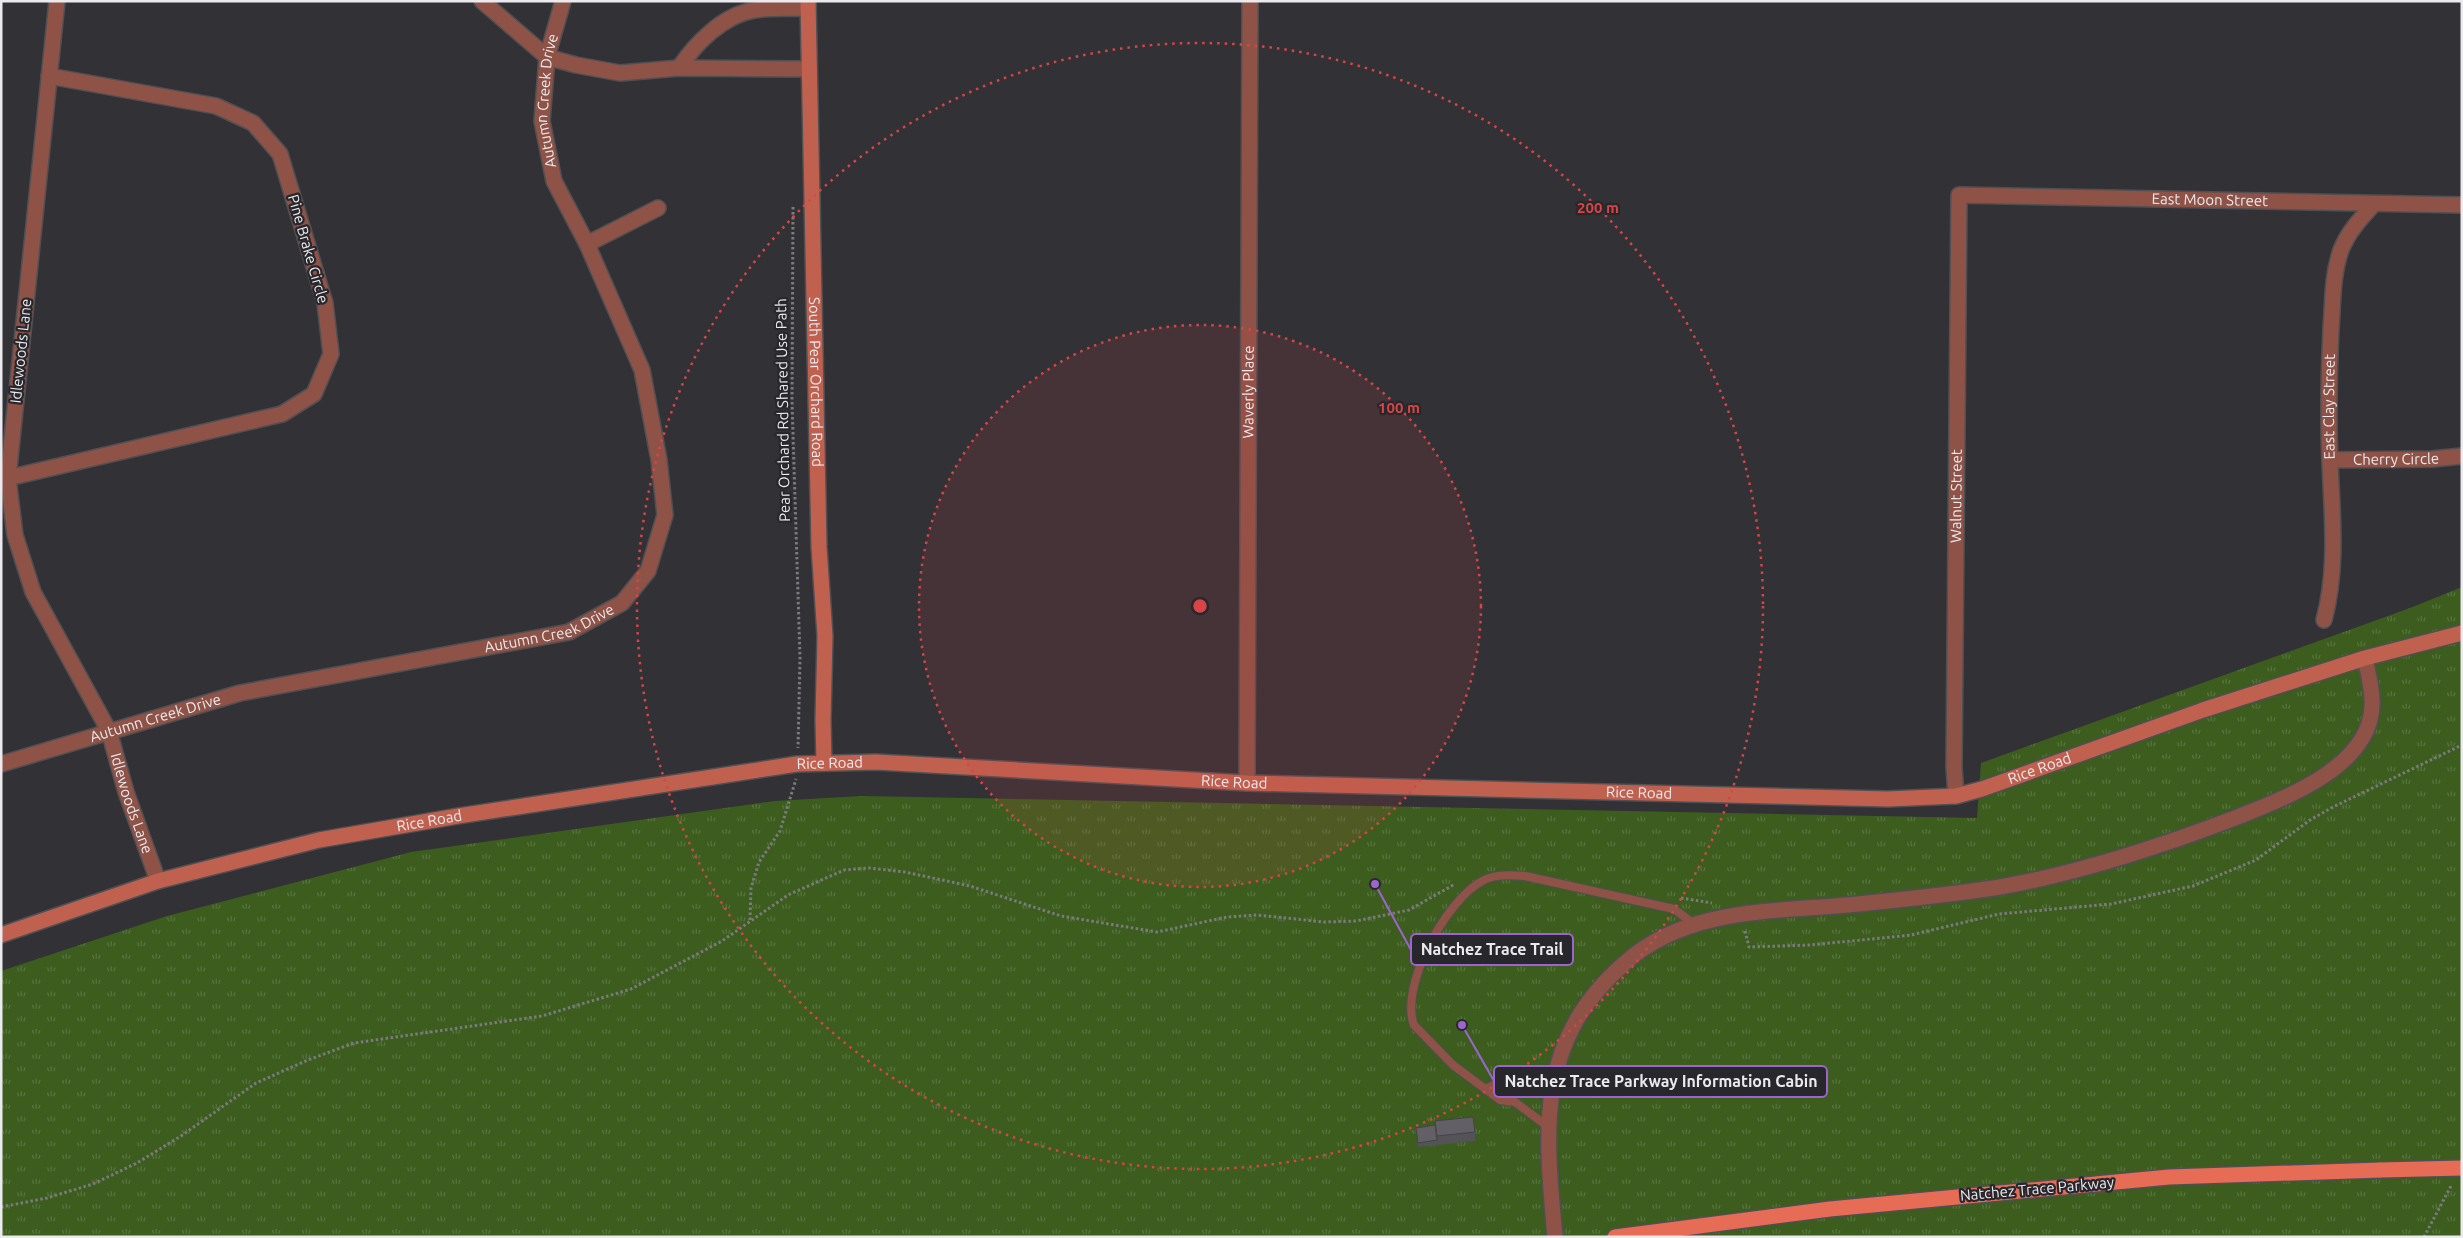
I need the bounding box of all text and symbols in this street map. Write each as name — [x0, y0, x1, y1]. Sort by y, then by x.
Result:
street label: Autumn Creek Drive — [533, 32, 561, 170]
street label: East Moon Street — [2151, 190, 2268, 209]
street label: Pine Brake Circle — [285, 192, 332, 305]
text: 200 m — [1577, 199, 1619, 216]
street label: South Pear Orchard Road — [806, 297, 826, 467]
street label: Idlewoods Lane — [7, 298, 34, 404]
street label: Pear Orchard Rd Shared Use Path — [772, 298, 793, 522]
street label: Waverly Place — [1239, 345, 1257, 439]
street label: East Clay Street — [2320, 354, 2338, 460]
text: 100 m — [1378, 399, 1420, 416]
street label: Walnut Street — [1947, 449, 1965, 543]
street label: Cherry Circle — [2353, 449, 2440, 468]
centre of rings — [1191, 597, 1209, 615]
street label: Autumn Creek Drive — [483, 600, 617, 656]
street label: Autumn Creek Drive — [88, 690, 223, 745]
street label: Rice Road — [2005, 749, 2073, 787]
street label: Idlewoods Lane — [108, 751, 156, 856]
street label: Rice Road — [796, 753, 863, 772]
street label: Rice Road — [1201, 771, 1268, 792]
street label: Rice Road — [1606, 783, 1672, 802]
street label: Rice Road — [395, 806, 463, 834]
callout: Natchez Trace Trail — [1411, 934, 1573, 965]
text: Natchez Trace Trail — [1421, 940, 1564, 958]
callout: Natchez Trace Parkway Information Cabin — [1494, 1066, 1827, 1097]
text: Natchez Trace Parkway Information Cabin — [1504, 1072, 1818, 1090]
street label: Natchez Trace Parkway — [1959, 1173, 2115, 1204]

